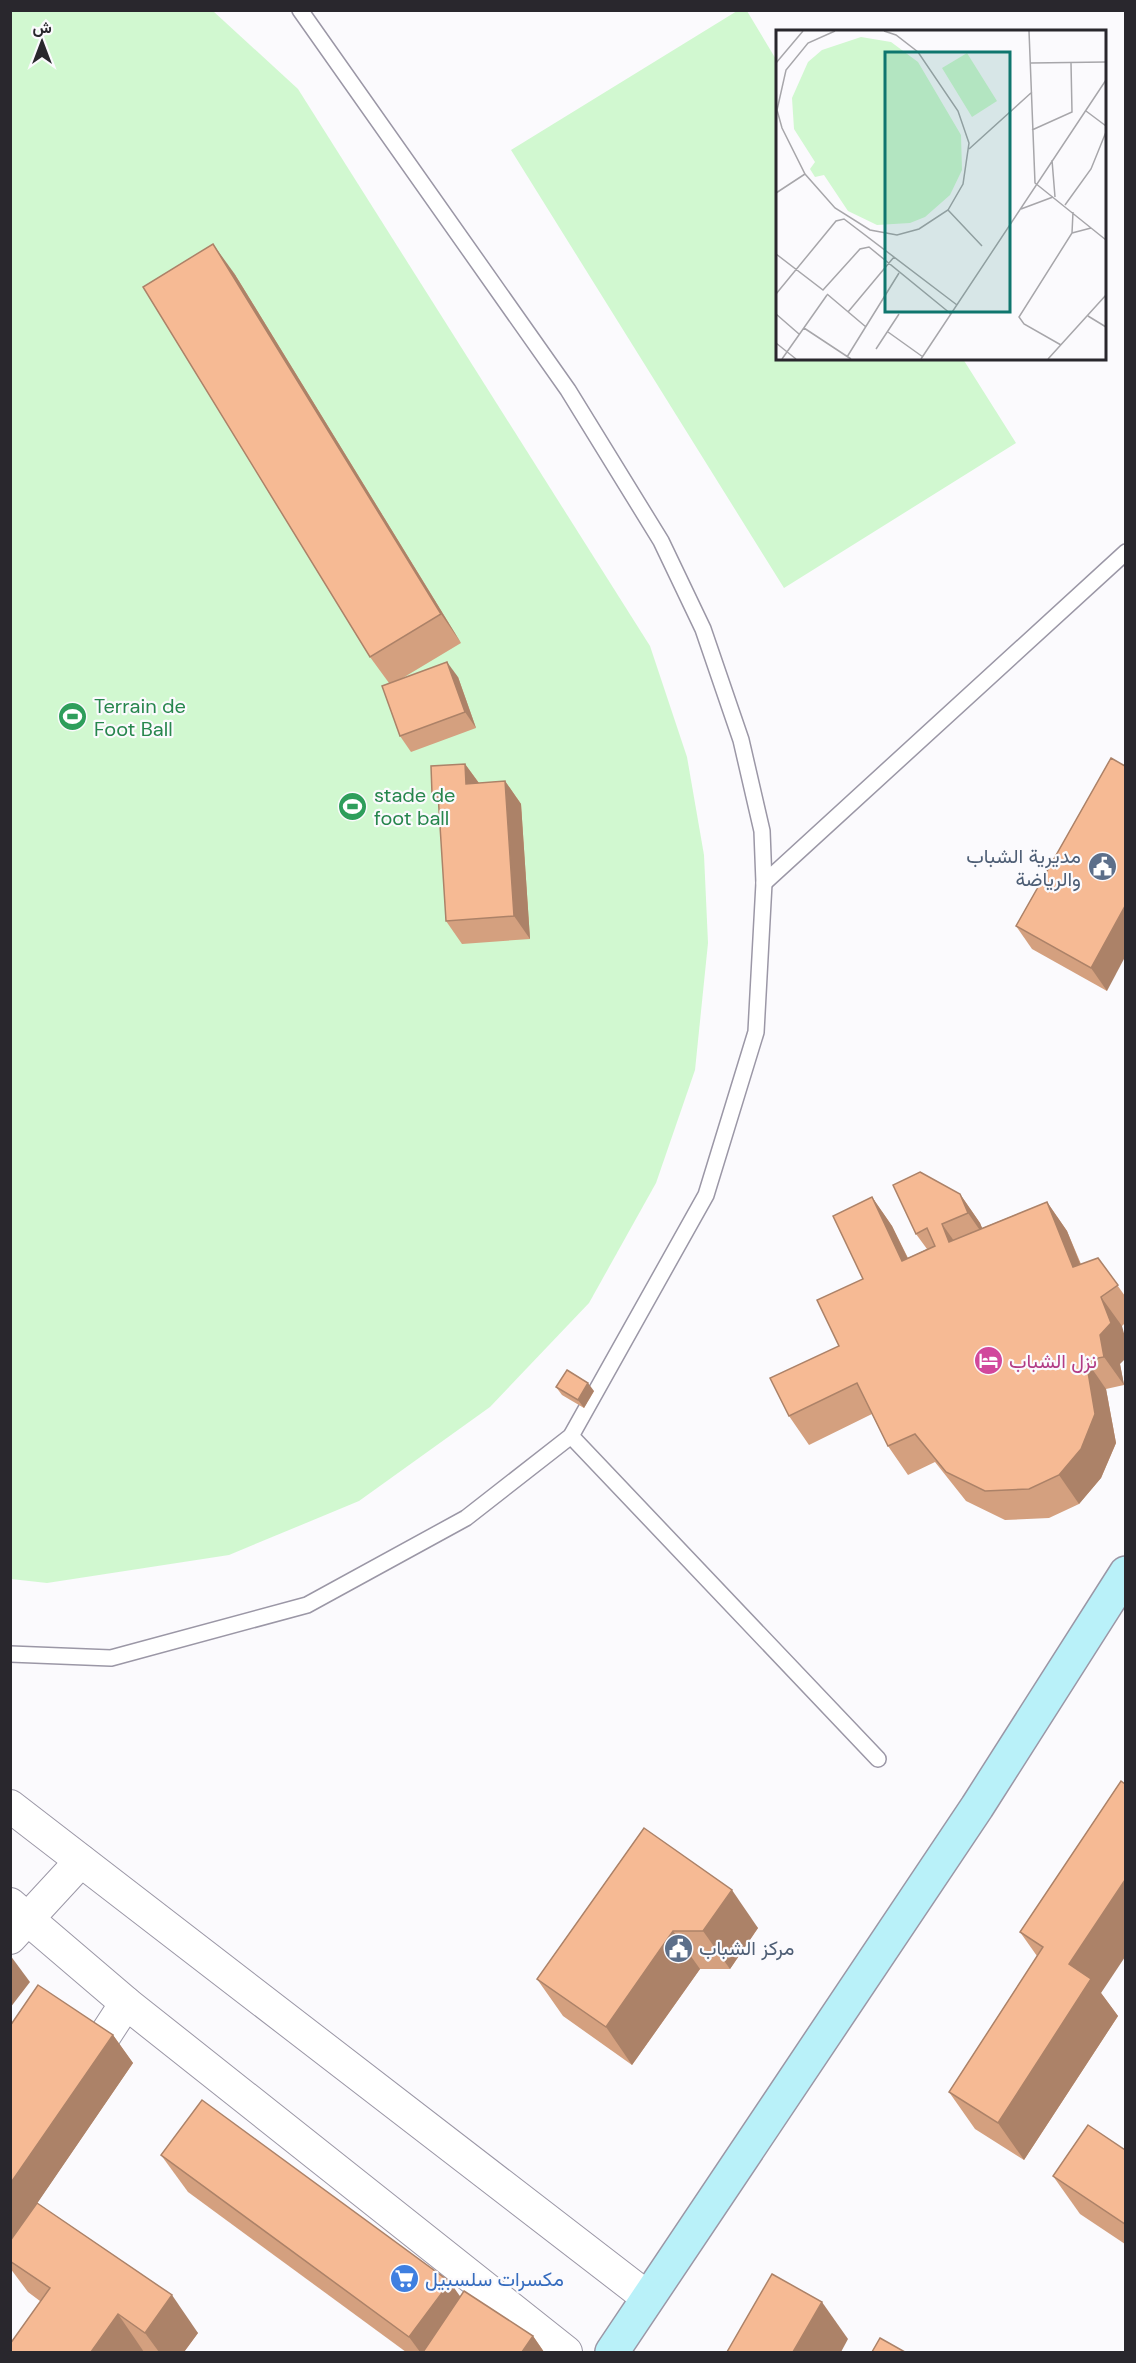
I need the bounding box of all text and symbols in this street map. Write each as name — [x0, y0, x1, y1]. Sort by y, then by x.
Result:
north arrow — [12, 12, 72, 72]
text: ش — [32, 17, 52, 38]
inset map — [776, 30, 1106, 360]
place label: Terrain de Foot Ball — [94, 693, 186, 742]
sports icon: Terrain de Foot Ball — [57, 701, 89, 733]
place label: stade de foot ball — [374, 782, 455, 831]
sports icon: stade de foot ball — [337, 790, 369, 822]
place label: مديرية الشباب والرياضة — [966, 843, 1081, 892]
public building icon: مديرية الشباب والرياضة — [1086, 851, 1118, 883]
hotel icon: نزل الشباب — [972, 1345, 1004, 1377]
place label: نزل الشباب — [1009, 1348, 1097, 1374]
public building icon: مركز الشباب — [662, 1932, 694, 1964]
place label: مركز الشباب — [699, 1935, 794, 1961]
supermarket icon: مكسرات سلسبيل — [388, 2263, 420, 2295]
place label: مكسرات سلسبيل — [425, 2266, 564, 2292]

